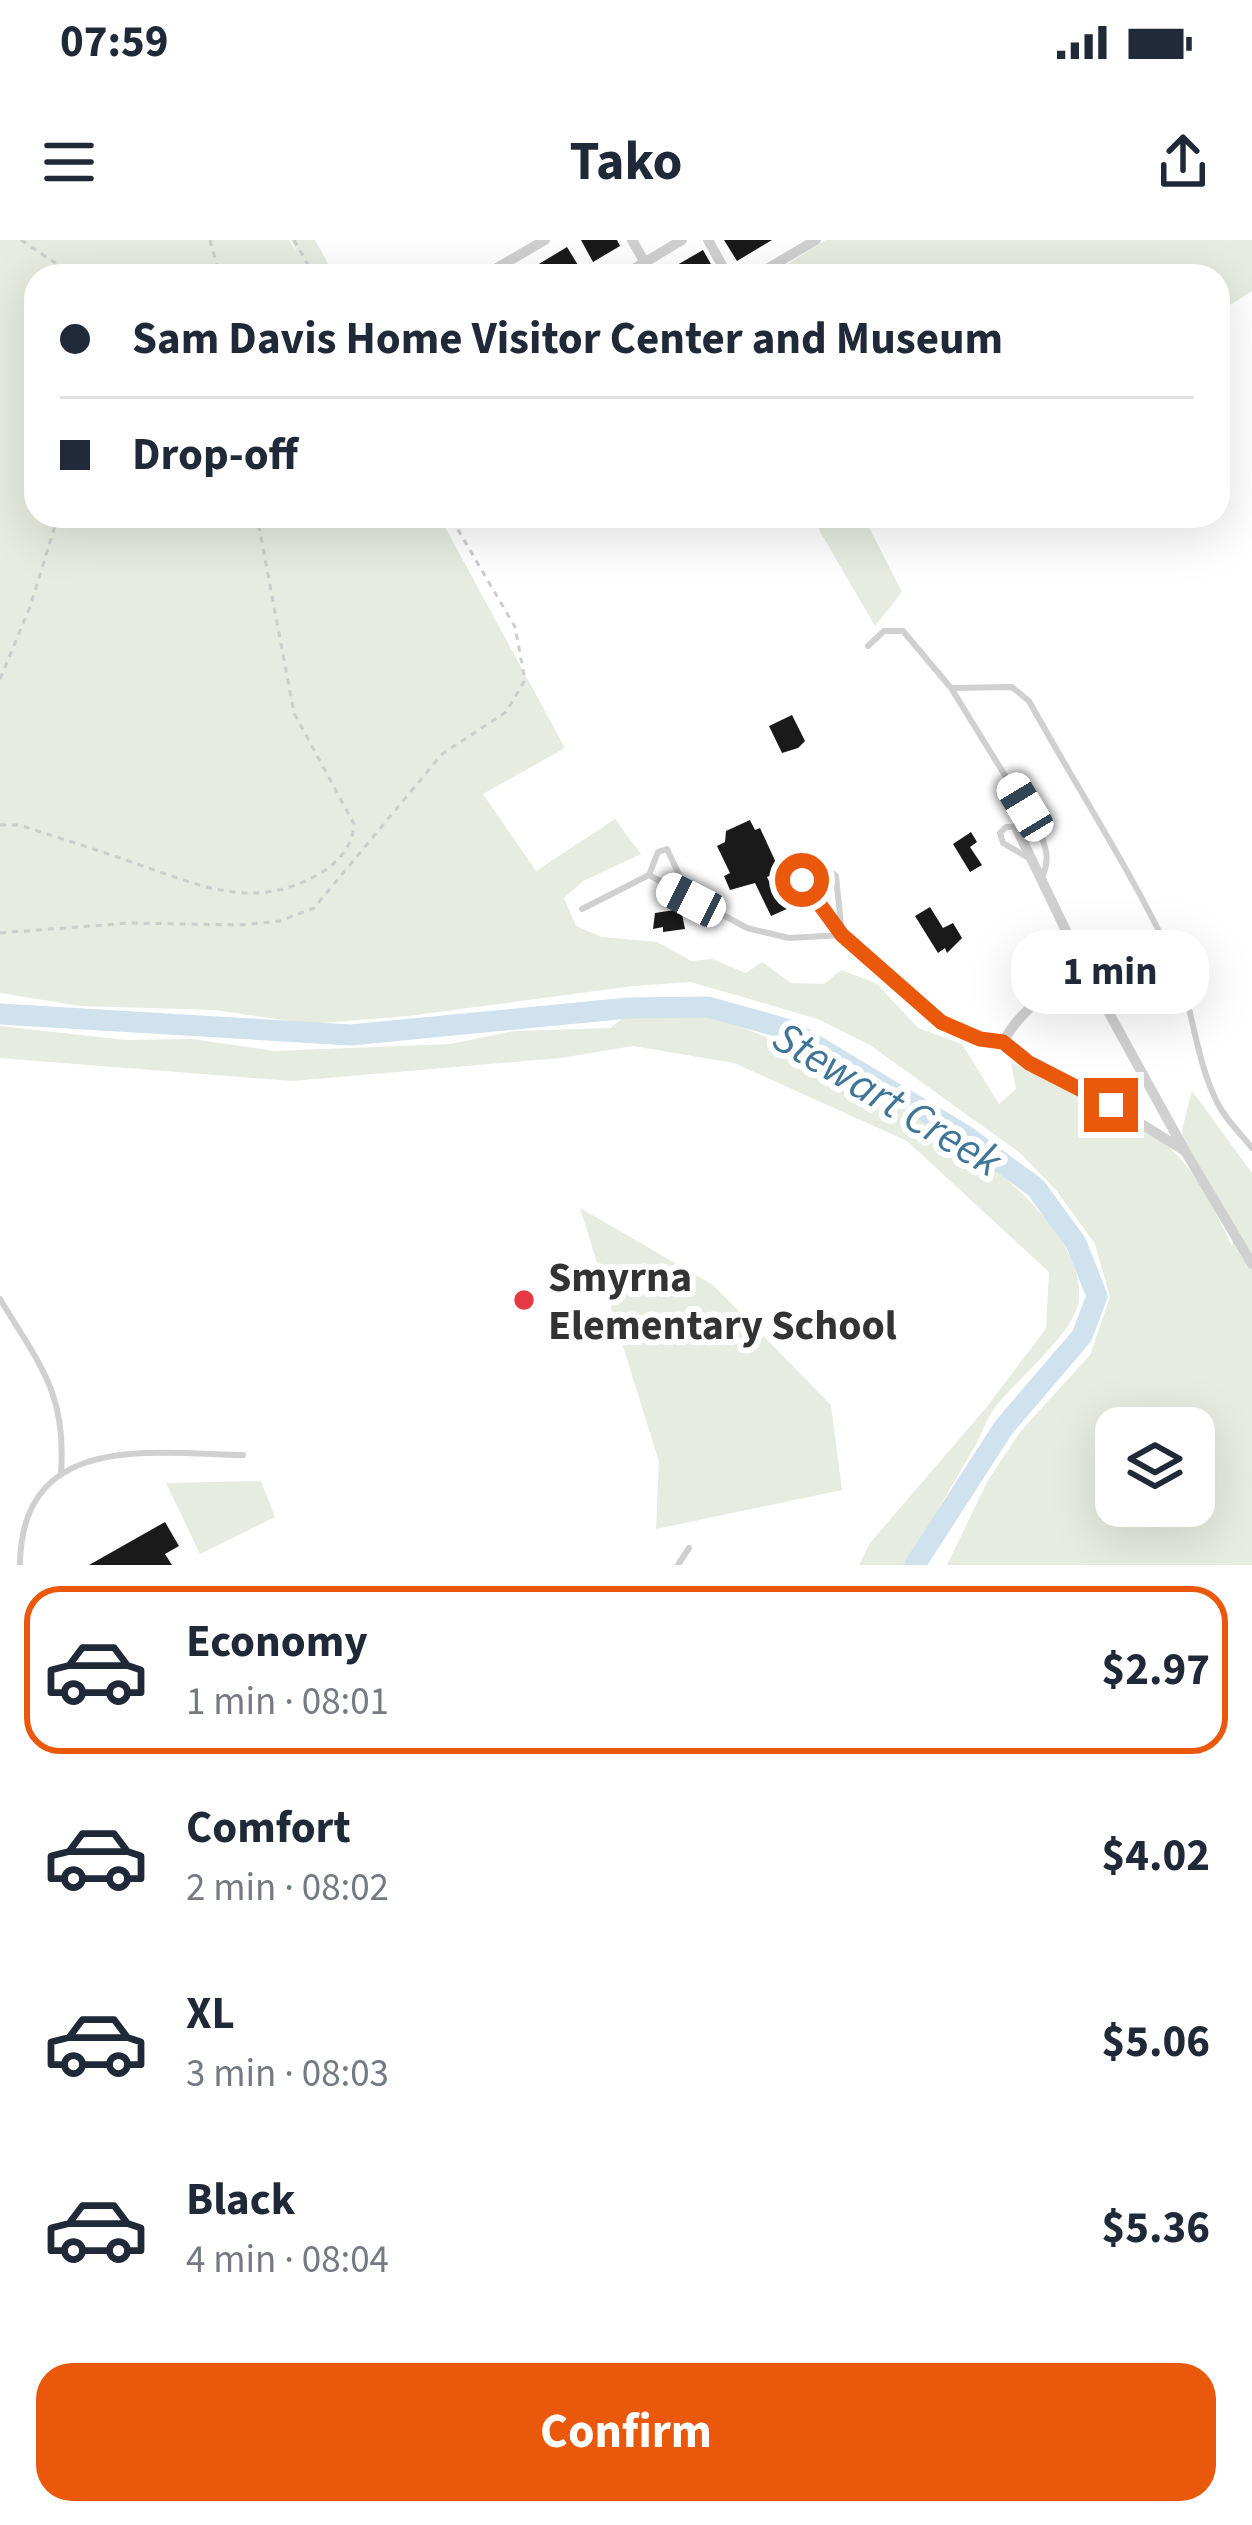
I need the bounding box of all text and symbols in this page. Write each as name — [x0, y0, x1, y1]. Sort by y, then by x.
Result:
text: 07:59 — [60, 10, 169, 74]
text: Tako — [569, 124, 683, 201]
icon: menu — [36, 129, 102, 195]
icon: share — [1150, 129, 1216, 195]
text: Sam Davis Home Visitor Center and Museum — [132, 307, 1003, 371]
text: Drop-off — [132, 423, 298, 487]
car — [991, 767, 1059, 847]
route start — [775, 853, 829, 907]
car — [651, 868, 731, 932]
callout: 1 min — [1012, 931, 1210, 1015]
text: 1 min — [1063, 944, 1157, 1000]
water label: Stewart Creek — [760, 1006, 1015, 1194]
route end — [1084, 1078, 1138, 1132]
place label: Smyrna Elementary School — [548, 1248, 897, 1356]
marker: Smyrna Elementary School — [511, 1287, 537, 1313]
map controls — [1095, 1407, 1215, 1527]
button: layers — [1095, 1407, 1215, 1527]
text: Economy — [186, 1610, 368, 1674]
icon: car — [42, 1616, 150, 1724]
text: $2.97 — [1101, 1638, 1210, 1702]
text: 1 min · 08:01 — [186, 1674, 389, 1730]
text: Comfort — [186, 1796, 351, 1860]
icon: car — [42, 1802, 150, 1910]
text: $4.02 — [1101, 1824, 1210, 1888]
text: 2 min · 08:02 — [186, 1860, 389, 1916]
text: XL — [186, 1982, 235, 2046]
icon: car — [42, 1988, 150, 2096]
text: $5.06 — [1101, 2010, 1210, 2074]
text: 3 min · 08:03 — [186, 2046, 389, 2102]
text: Black — [186, 2168, 296, 2232]
icon: car — [42, 2174, 150, 2282]
text: $5.36 — [1101, 2196, 1210, 2260]
text: 4 min · 08:04 — [186, 2232, 389, 2288]
button: Confirm — [36, 2363, 1216, 2501]

